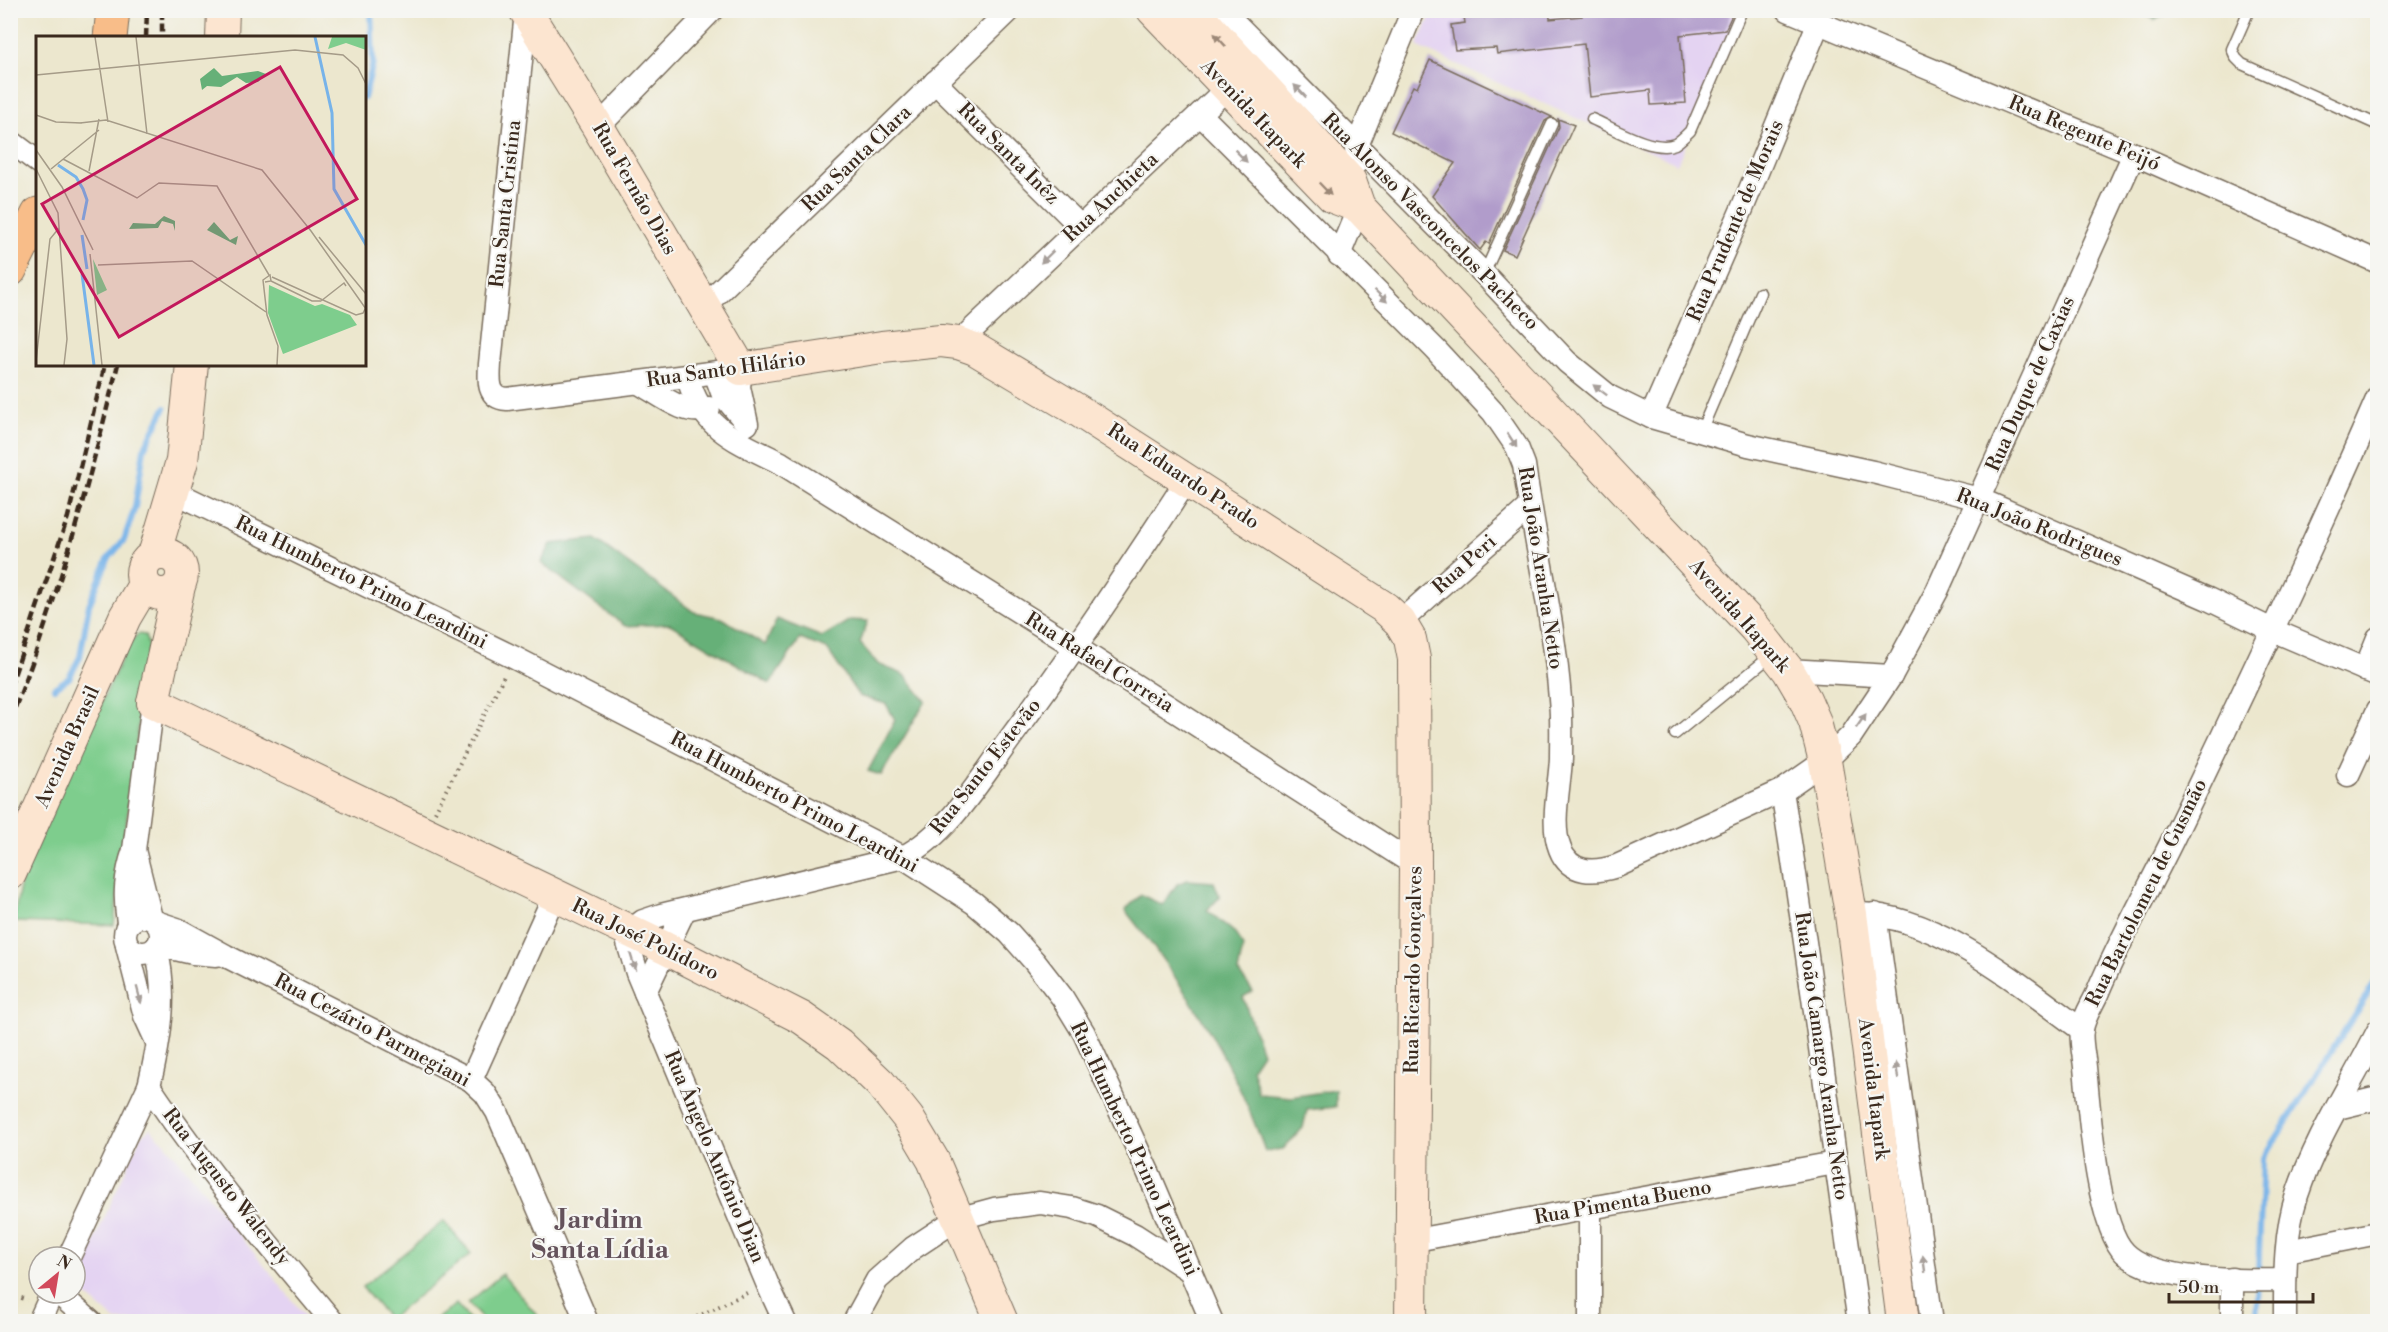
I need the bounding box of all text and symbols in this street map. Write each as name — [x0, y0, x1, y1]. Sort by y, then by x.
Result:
one-way arrow — [1214, 33, 1227, 48]
inset map — [36, 36, 366, 366]
street label: Avenida Itapark — [1194, 53, 1312, 175]
one-way arrow — [1294, 84, 1308, 98]
street label: Rua Regente Feijó — [2004, 91, 2164, 177]
street label: Rua Santa Inêz — [952, 98, 1064, 210]
street label: Rua Santa Clara — [797, 100, 918, 218]
street label: Rua Alonso Vasconcelos Pacheco — [1316, 108, 1544, 336]
street label: Rua Prudente de Morais — [1682, 116, 1790, 326]
street label: Rua Santa Cristina — [485, 118, 527, 289]
street label: Rua Fernão Dias — [586, 118, 682, 260]
street label: Rua Anchieta — [1058, 147, 1164, 248]
one-way arrow — [1234, 148, 1248, 163]
one-way arrow — [1318, 181, 1331, 196]
one-way arrow — [1041, 250, 1055, 264]
one-way arrow — [1374, 289, 1389, 303]
street label: Rua Duque de Caxias — [1981, 292, 2081, 476]
street label: Rua Santo Hilário — [645, 346, 807, 394]
one-way arrow — [1592, 384, 1607, 396]
street label: Rua Eduardo Prado — [1102, 418, 1264, 536]
one-way arrow — [1507, 431, 1518, 448]
street label: Rua João Aranha Netto — [1512, 465, 1568, 671]
street label: Rua João Rodrigues — [1952, 483, 2126, 573]
street label: Rua Humberto Primo Leardini — [231, 511, 492, 655]
street label: Rua Peri — [1428, 529, 1502, 600]
street label: Avenida Itapark — [1682, 553, 1796, 679]
street label: Rua Rafael Correia — [1020, 607, 1179, 719]
street label: Avenida Brasil — [30, 682, 106, 813]
street label: Rua Santo Estevão — [925, 694, 1047, 840]
one-way arrow — [1855, 713, 1866, 729]
street label: Rua Humberto Primo Leardini — [665, 727, 923, 879]
street label: Rua Bartolomeu de Gusmão — [2081, 775, 2213, 1011]
street label: Rua Ricardo Gonçalves — [1400, 866, 1428, 1074]
street label: Rua José Polidoro — [567, 894, 723, 986]
street label: Rua João Camargo Aranha Netto — [1788, 910, 1854, 1202]
one-way arrow — [629, 953, 638, 971]
street label: Rua Cezário Parmegiani — [269, 969, 475, 1094]
one-way arrow — [135, 986, 145, 1004]
street label: Avenida Itapark — [1852, 1016, 1894, 1163]
street label: Rua Humberto Primo Leardini — [1064, 1018, 1204, 1281]
street label: Rua Ângelo Antônio Dian — [658, 1047, 771, 1267]
one-way arrow — [1892, 1061, 1901, 1080]
street label: Rua Augusto Walendy — [157, 1103, 296, 1271]
street label: Rua Pimenta Bueno — [1532, 1175, 1714, 1231]
district label: Jardim Santa Lídia — [531, 1204, 670, 1266]
north arrow — [27, 1245, 87, 1305]
text: N — [54, 1251, 75, 1275]
one-way arrow — [1920, 1254, 1929, 1273]
scale bar — [2169, 1266, 2313, 1304]
text: 50 m — [2178, 1276, 2220, 1299]

